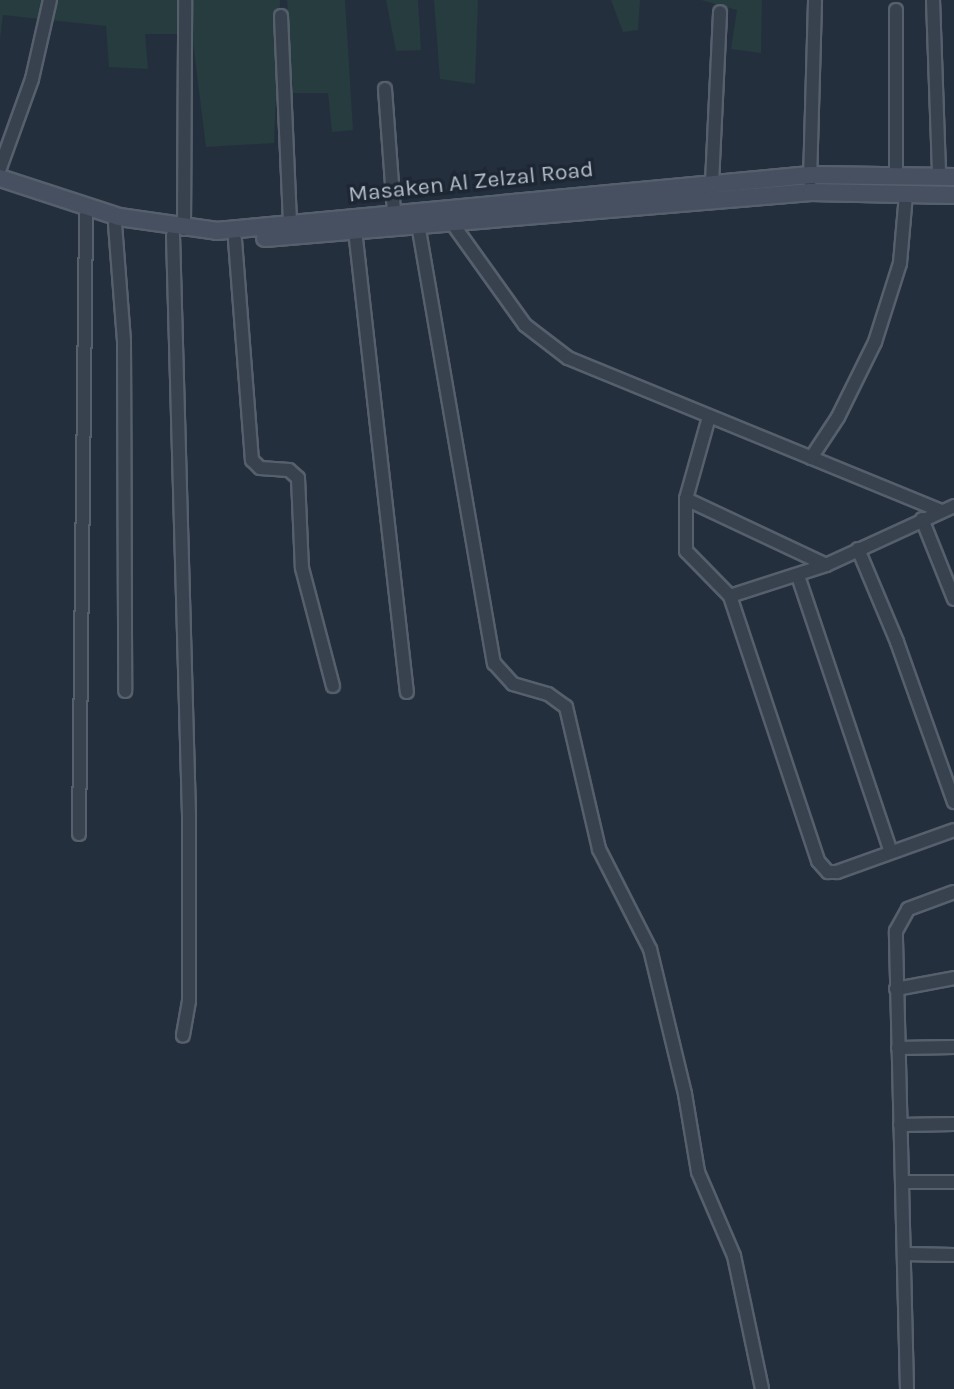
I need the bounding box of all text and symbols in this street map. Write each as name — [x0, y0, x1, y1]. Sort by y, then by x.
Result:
street label: Masaken Al Zelzal Road — [347, 155, 595, 209]

